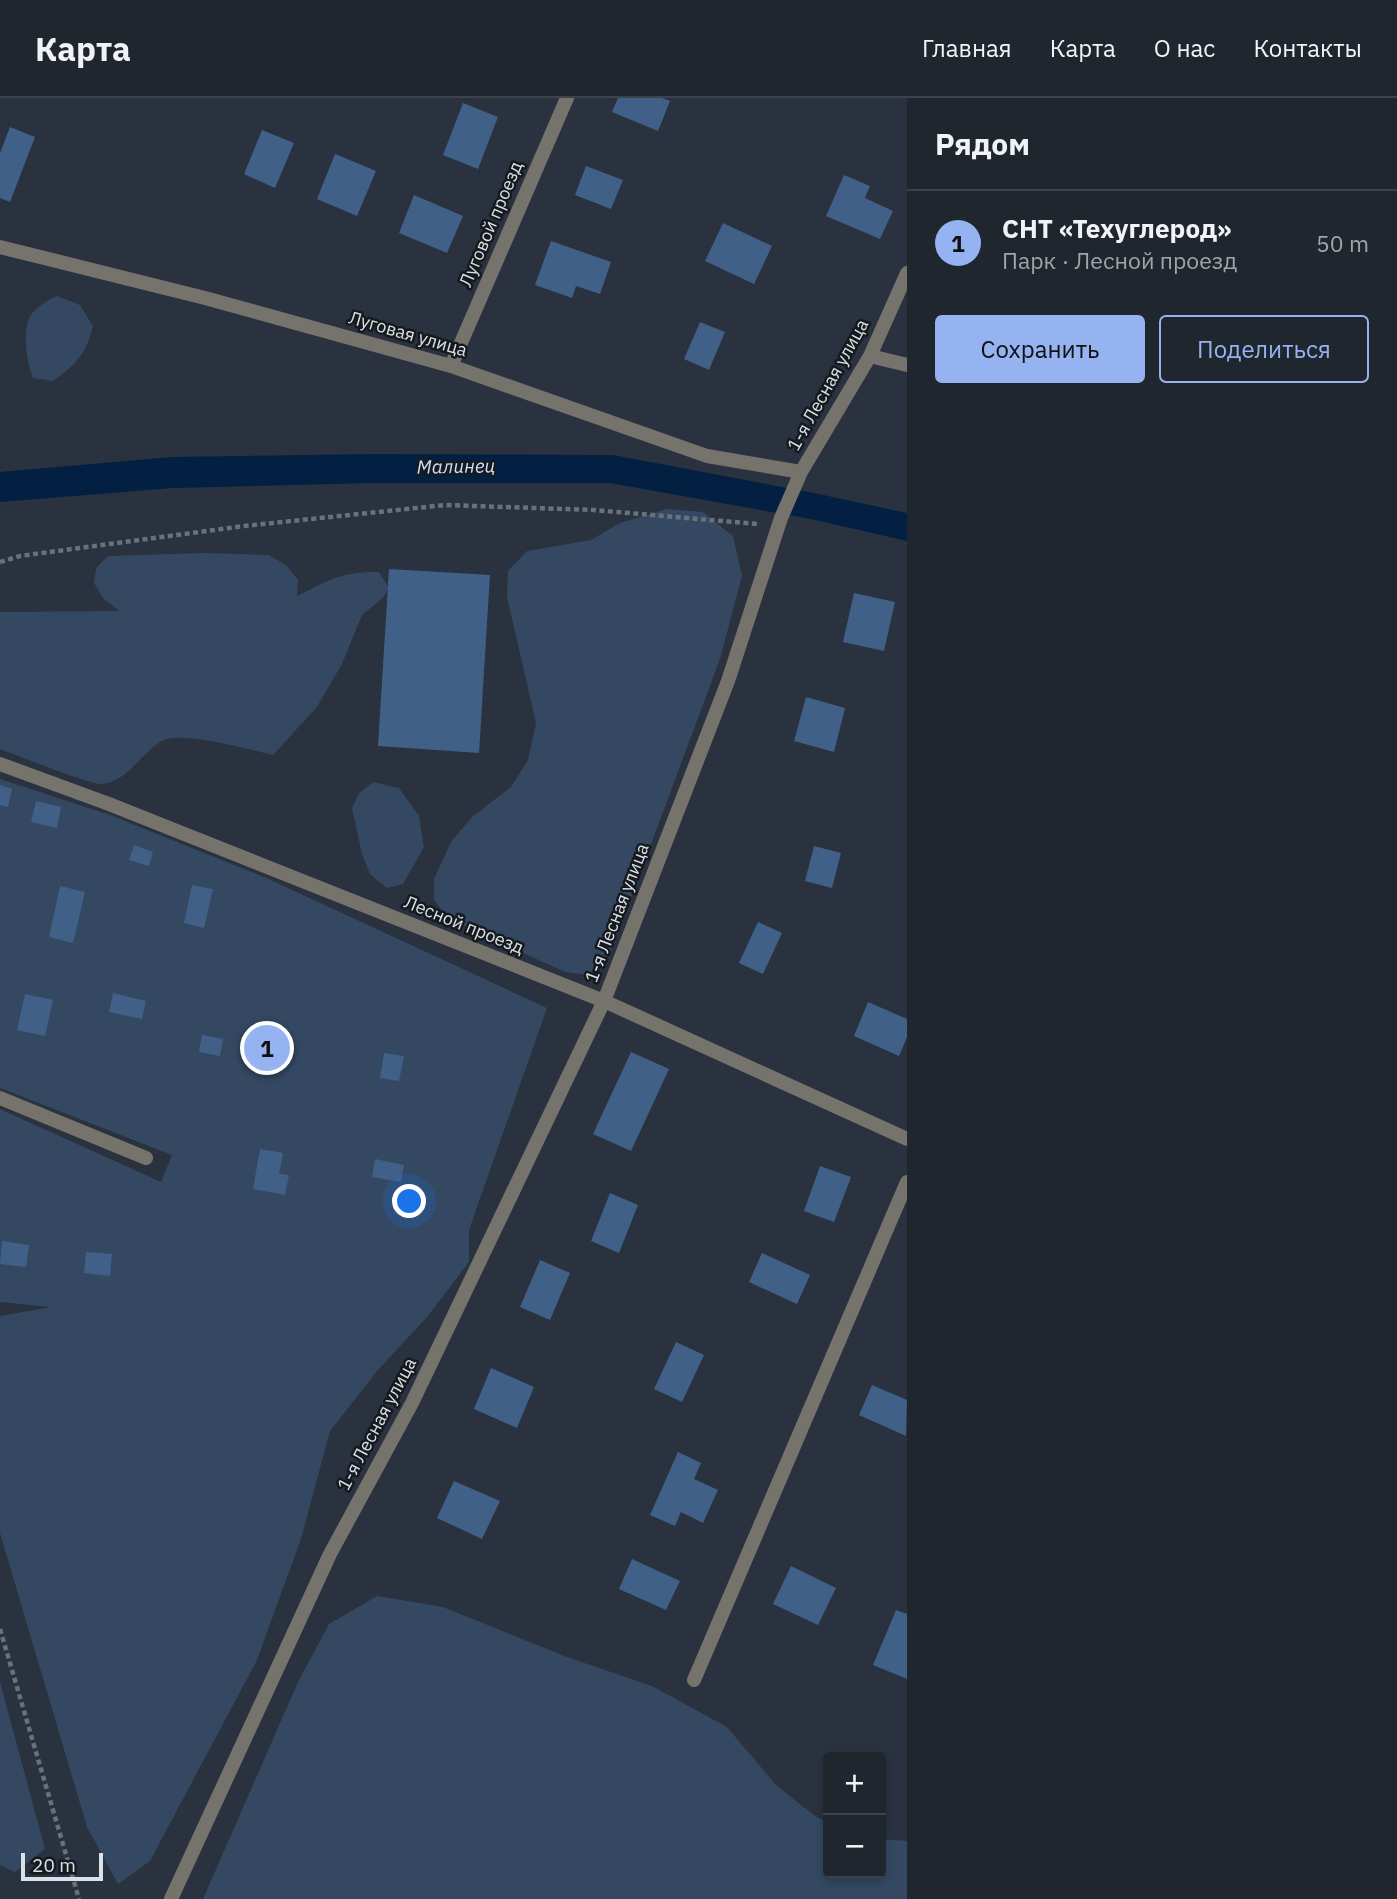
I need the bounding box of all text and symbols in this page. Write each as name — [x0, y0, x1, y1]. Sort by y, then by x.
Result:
text: Карта — [35, 27, 131, 70]
text: Главная — [922, 32, 1012, 64]
text: Карта — [1050, 32, 1116, 64]
text: О нас — [1154, 32, 1215, 64]
text: Контакты — [1253, 32, 1362, 64]
text: Рядом — [935, 124, 1030, 163]
street label: Луговой проезд — [454, 157, 527, 290]
text: СНТ «Техуглерод» — [1002, 211, 1232, 245]
text: 1 — [951, 228, 965, 258]
text: 50 m — [1316, 228, 1369, 258]
text: Парк · Лесной проезд — [1002, 245, 1237, 275]
street label: Луговая улица — [346, 306, 470, 362]
street label: 1-я Лесная улица — [782, 315, 873, 455]
button: Сохранить — [935, 315, 1145, 383]
button: Поделиться — [1159, 315, 1369, 383]
water label: Малинец — [417, 453, 495, 479]
street label: 1-я Лесная улица — [579, 840, 654, 986]
street label: Лесной проезд — [401, 890, 528, 959]
pin: 1 — [244, 1022, 290, 1074]
your location — [392, 1184, 426, 1218]
street label: 1-я Лесная улица — [332, 1353, 421, 1494]
map controls — [823, 1752, 886, 1878]
button: + — [823, 1752, 886, 1815]
button: − — [823, 1815, 886, 1878]
scale bar — [21, 1850, 103, 1882]
text: 20 m — [32, 1853, 76, 1877]

